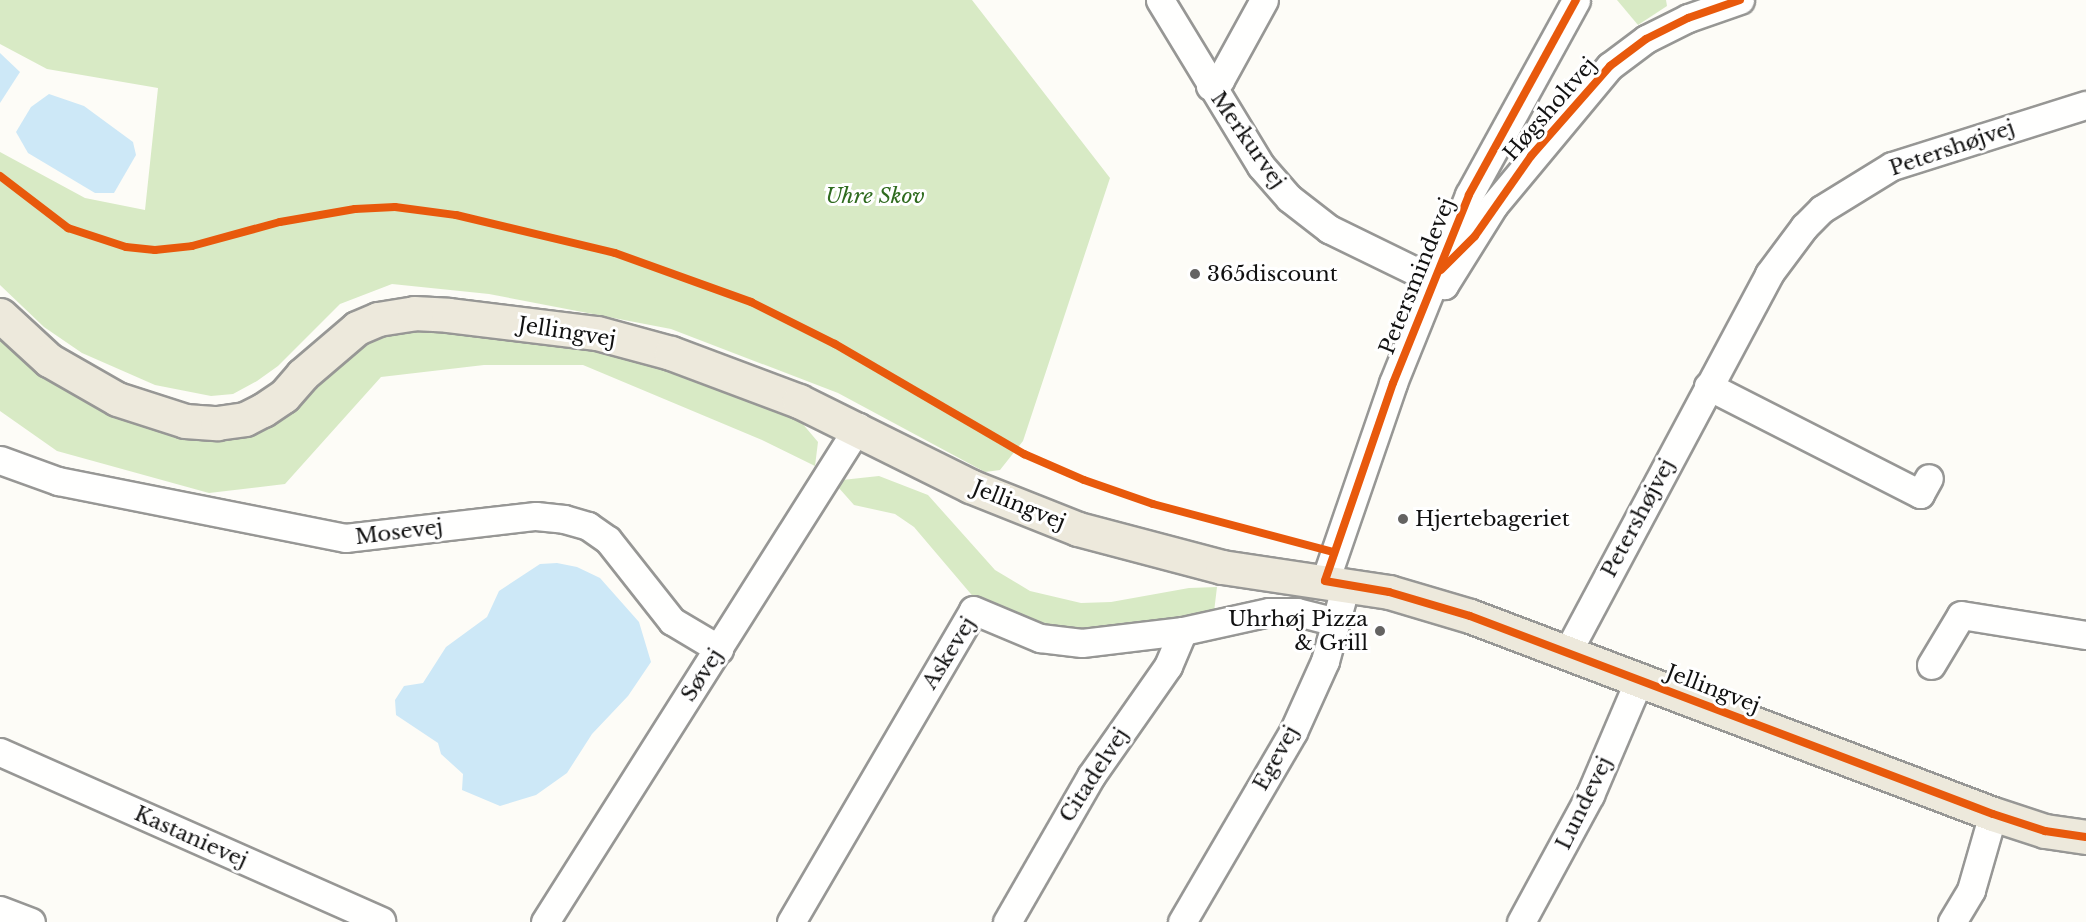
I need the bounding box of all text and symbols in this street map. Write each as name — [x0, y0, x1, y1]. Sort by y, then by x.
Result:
street label: Høgsholtvej — [1498, 52, 1602, 166]
street label: Merkurvej — [1206, 87, 1290, 193]
street label: Petershøjvej — [1886, 115, 2018, 181]
park label: Uhre Skov — [825, 183, 925, 209]
street label: Petersmindevej — [1374, 194, 1460, 358]
place label: 365discount — [1207, 261, 1338, 287]
marker: 365discount — [1188, 267, 1202, 281]
street label: Jellingvej — [516, 312, 618, 352]
street label: Petershøjvej — [1596, 454, 1680, 582]
street label: Jellingvej — [969, 475, 1069, 535]
place label: Hjertebageriet — [1415, 506, 1570, 532]
marker: Hjertebageriet — [1396, 512, 1410, 526]
street label: Mosevej — [354, 514, 444, 550]
place label: Uhrhøj Pizza & Grill — [1228, 606, 1368, 656]
street label: Askevej — [917, 612, 981, 694]
marker: Uhrhøj Pizza & Grill — [1373, 624, 1387, 638]
street label: Søvej — [676, 644, 728, 706]
street label: Jellingvej — [1663, 660, 1763, 718]
street label: Egevej — [1248, 721, 1304, 795]
street label: Citadelvej — [1054, 723, 1134, 827]
street label: Lundevej — [1551, 752, 1617, 854]
street label: Kastanievej — [130, 801, 252, 873]

